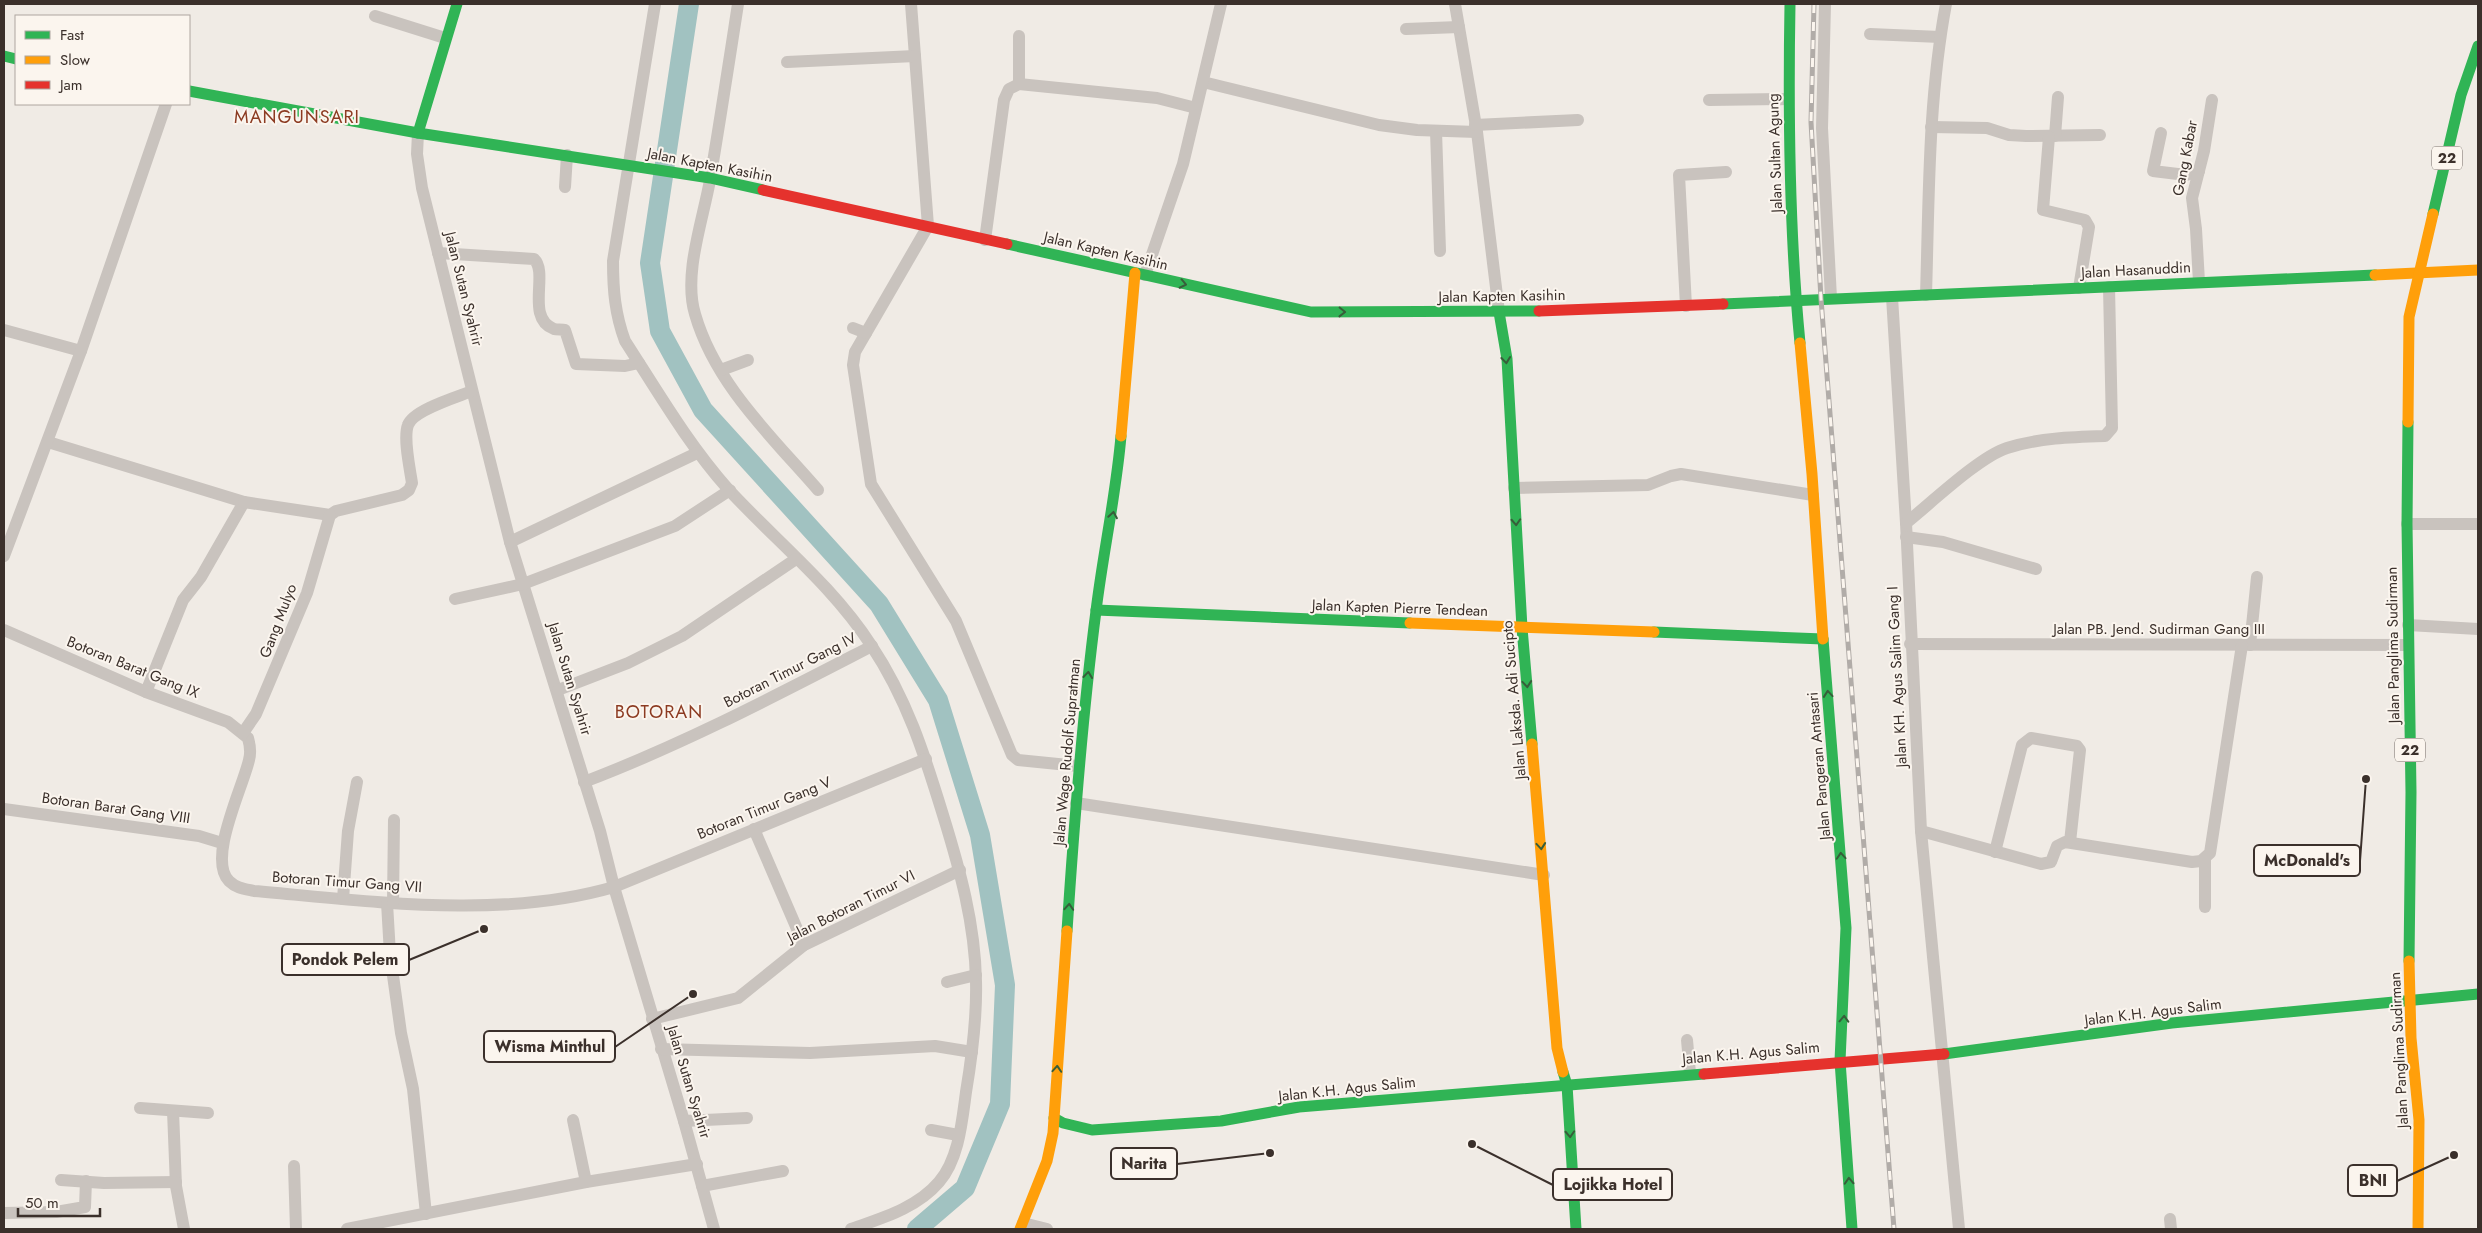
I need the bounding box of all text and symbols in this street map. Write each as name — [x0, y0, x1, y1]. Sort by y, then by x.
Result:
legend — [15, 15, 190, 105]
text: Fast — [60, 24, 84, 46]
text: Slow — [60, 49, 91, 71]
text: Jam — [58, 74, 83, 96]
street label: Jalan Sultan Agung — [1762, 93, 1788, 215]
district label: MANGUNSARI — [234, 104, 360, 130]
street label: Gang Kabar — [2167, 118, 2203, 198]
street label: Jalan Kapten Kasihin — [644, 142, 774, 188]
road number: 22 — [2432, 146, 2462, 170]
street label: Jalan Kapten Kasihin — [1040, 226, 1170, 276]
street label: Jalan Sutan Syahrir — [439, 228, 489, 349]
street label: Jalan Hasanuddin — [2079, 256, 2191, 284]
one-way arrow — [1178, 278, 1187, 289]
street label: Jalan Kapten Kasihin — [1436, 284, 1566, 308]
one-way arrow — [1338, 307, 1346, 317]
one-way arrow — [1500, 356, 1511, 364]
one-way arrow — [1107, 510, 1117, 519]
one-way arrow — [1511, 518, 1522, 526]
street label: Jalan Panglima Sudirman — [2381, 567, 2405, 725]
street label: Gang Mulyo — [254, 581, 302, 661]
street label: Jalan KH. Agus Salim Gang I — [1881, 586, 1913, 770]
street label: Jalan Kapten Pierre Tendean — [1309, 594, 1489, 622]
street label: Jalan Sutan Syahrir — [542, 618, 598, 739]
street label: Jalan PB. Jend. Sudirman Gang III — [2051, 618, 2265, 640]
street label: Jalan Laksda. Adi Sucipto — [1496, 620, 1532, 782]
street label: Botoran Timur Gang IV — [720, 627, 860, 713]
street label: Botoran Barat Gang IX — [64, 630, 203, 704]
street label: Jalan Wage Rudolf Supratman — [1048, 657, 1086, 849]
one-way arrow — [1082, 671, 1093, 679]
one-way arrow — [1521, 681, 1532, 689]
one-way arrow — [1822, 690, 1833, 698]
street label: Jalan Pangeran Antasari — [1802, 691, 1837, 843]
district label: BOTORAN — [615, 699, 703, 725]
road number: 22 — [2395, 738, 2425, 762]
street label: Botoran Timur Gang V — [694, 771, 834, 845]
street label: Botoran Barat Gang VIII — [40, 787, 192, 829]
one-way arrow — [1536, 842, 1547, 850]
callout: McDonald's — [2254, 845, 2360, 876]
text: McDonald's — [2264, 849, 2350, 872]
one-way arrow — [1836, 852, 1847, 860]
street label: Jalan Botoran Timur VI — [782, 864, 919, 949]
street label: Botoran Timur Gang VII — [271, 866, 423, 898]
one-way arrow — [1063, 903, 1074, 911]
callout: Pondok Pelem — [282, 944, 409, 975]
text: Pondok Pelem — [292, 948, 398, 971]
street label: Jalan Panglima Sudirman — [2384, 971, 2414, 1131]
street label: Jalan K.H. Agus Salim — [2081, 993, 2223, 1032]
one-way arrow — [1838, 1014, 1849, 1022]
street label: Jalan Sutan Syahrir — [661, 1021, 717, 1142]
callout: Wisma Minthul — [484, 1031, 615, 1062]
text: Wisma Minthul — [495, 1035, 605, 1058]
street label: Jalan K.H. Agus Salim — [1679, 1036, 1821, 1070]
one-way arrow — [1052, 1065, 1063, 1073]
street label: Jalan K.H. Agus Salim — [1275, 1071, 1417, 1107]
one-way arrow — [1565, 1130, 1576, 1138]
callout: Narita — [1111, 1148, 1177, 1179]
text: Narita — [1121, 1152, 1167, 1175]
callout: BNI — [2348, 1165, 2397, 1196]
callout: Lojikka Hotel — [1553, 1169, 1672, 1200]
text: BNI — [2359, 1169, 2387, 1192]
text: Lojikka Hotel — [1563, 1173, 1663, 1196]
one-way arrow — [1844, 1176, 1855, 1184]
scale bar — [18, 1186, 100, 1218]
text: 50 m — [25, 1192, 59, 1214]

